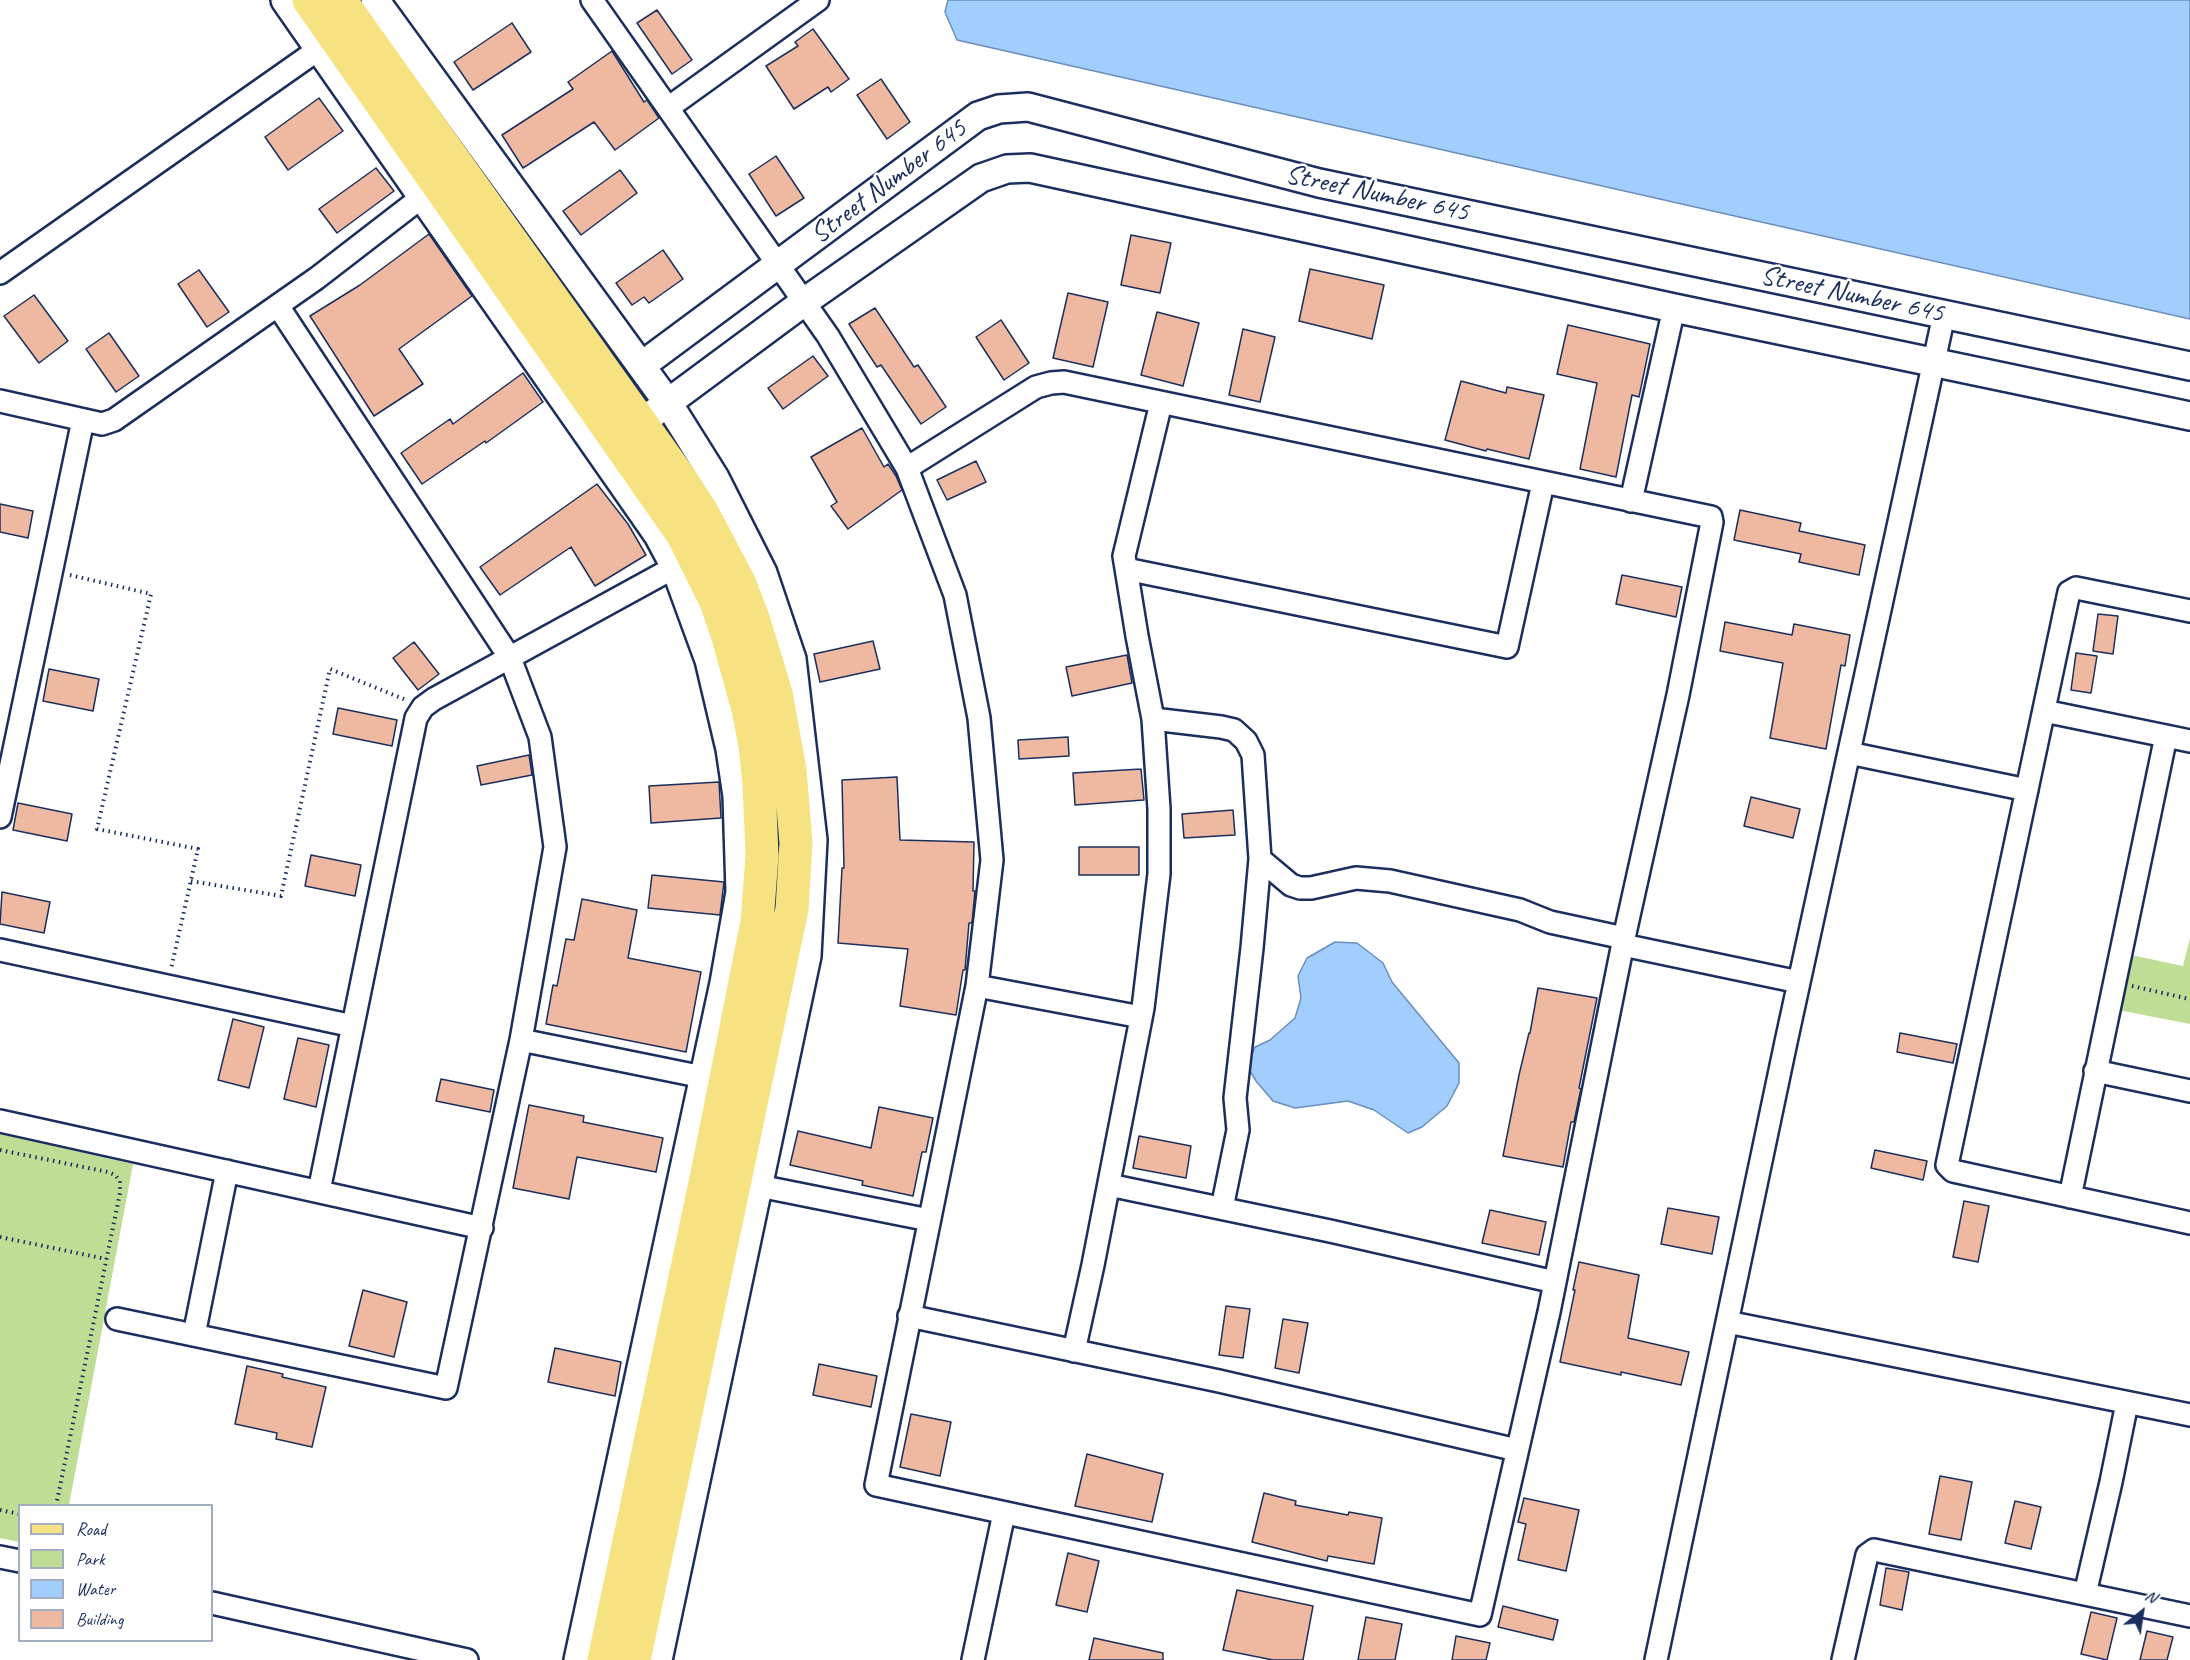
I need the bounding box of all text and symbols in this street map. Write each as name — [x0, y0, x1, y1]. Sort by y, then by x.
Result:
street label: Street Number 645 — [804, 112, 974, 252]
street label: Street Number 645 — [1282, 158, 1472, 230]
street label: Street Number 645 — [1757, 259, 1947, 331]
legend — [18, 1504, 213, 1642]
text: Road — [76, 1518, 106, 1540]
text: Park — [76, 1548, 105, 1570]
text: Water — [76, 1578, 115, 1600]
north arrow — [2112, 1582, 2172, 1642]
text: N — [2142, 1585, 2160, 1608]
text: Building — [76, 1608, 123, 1630]

